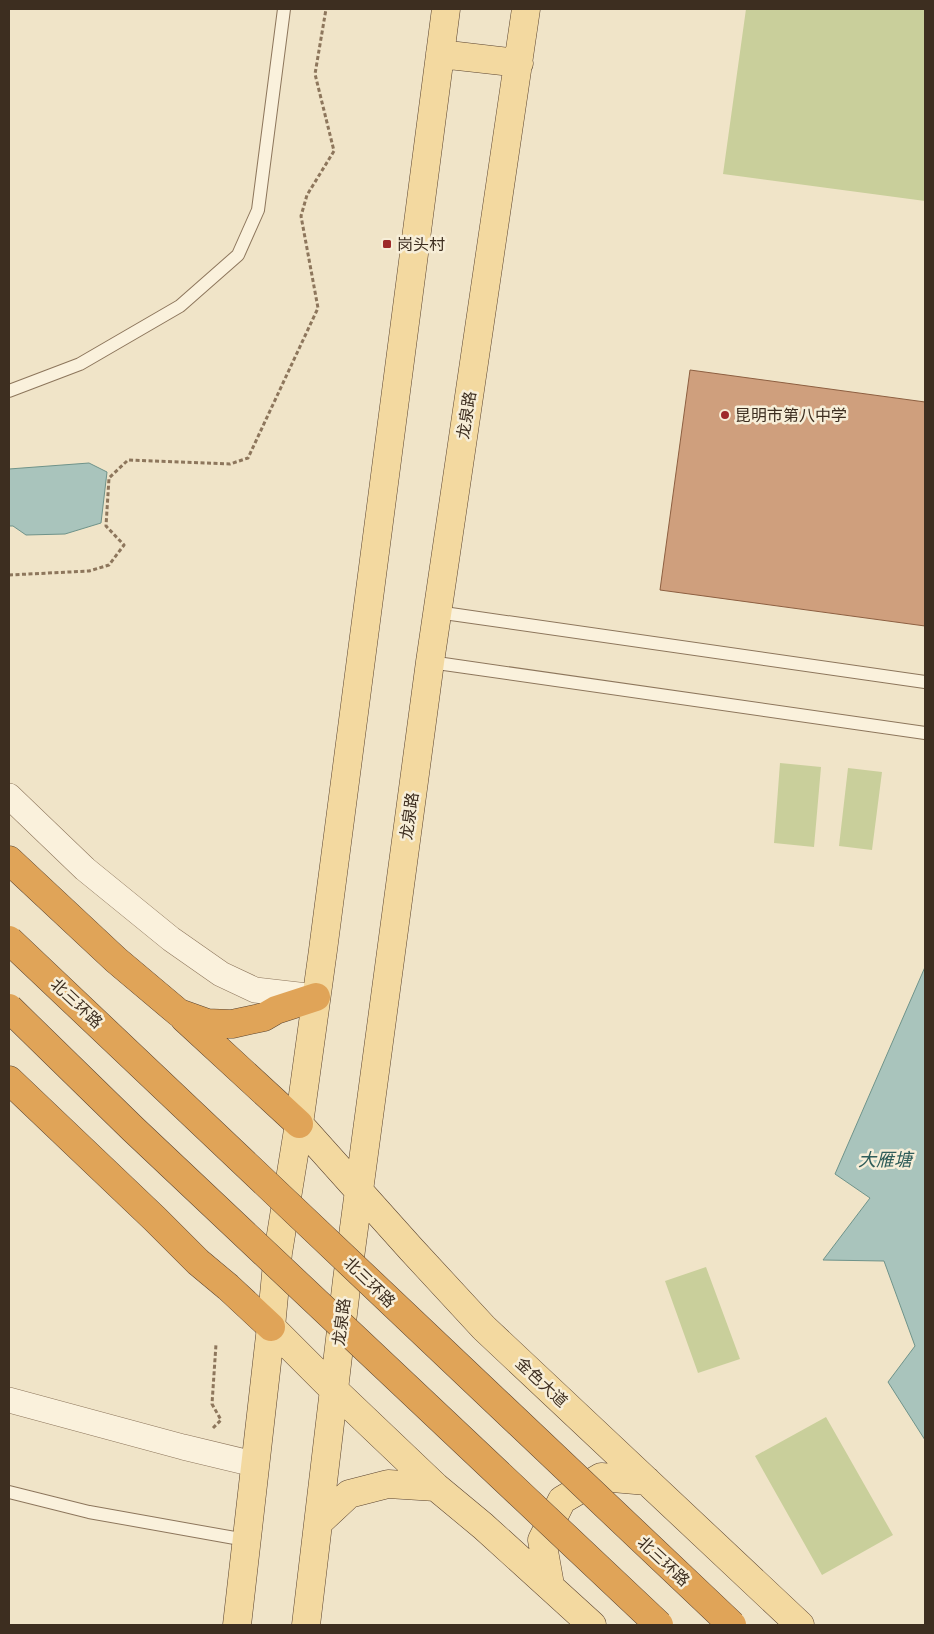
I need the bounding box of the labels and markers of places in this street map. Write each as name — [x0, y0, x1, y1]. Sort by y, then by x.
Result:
place label: 岗头村 — [397, 234, 445, 254]
marker: 岗头村 — [381, 238, 393, 250]
place label: 昆明市第八中学 — [735, 405, 847, 425]
marker: 昆明市第八中学 — [719, 409, 731, 421]

